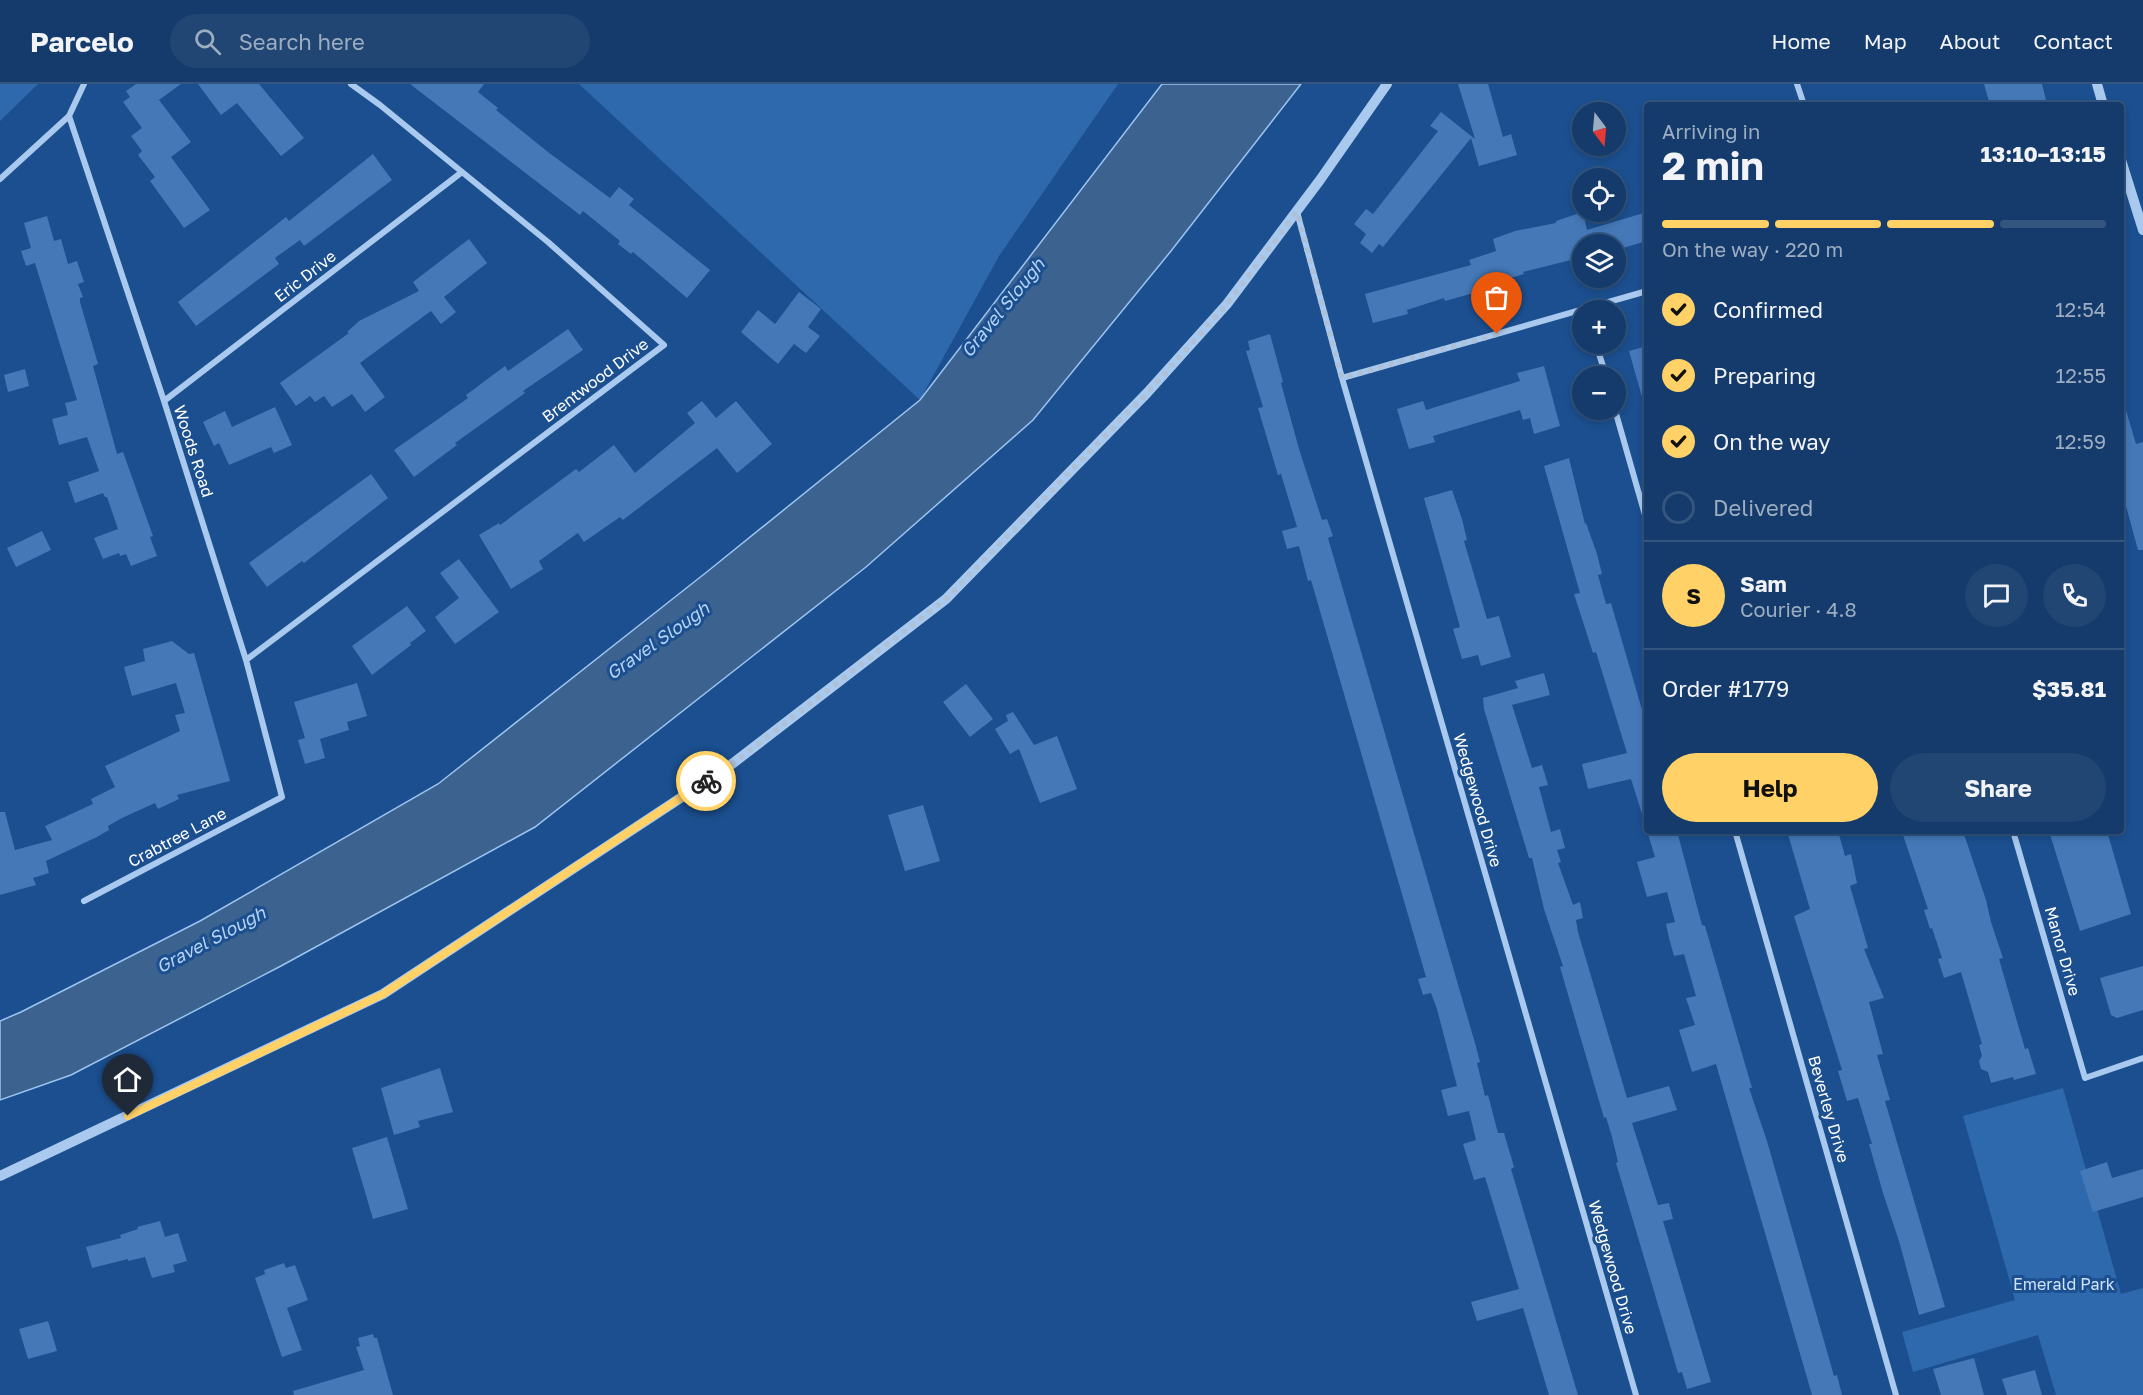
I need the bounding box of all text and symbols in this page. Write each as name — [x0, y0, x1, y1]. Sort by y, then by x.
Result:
search box — [170, 14, 590, 68]
text: Parcelo — [30, 25, 134, 58]
icon: search — [191, 25, 224, 58]
text: Search here — [239, 28, 365, 55]
text: Home — [1771, 28, 1831, 54]
text: Map — [1864, 28, 1907, 54]
text: About — [1940, 28, 2000, 54]
text: Contact — [2033, 28, 2113, 54]
north arrow — [1572, 102, 1626, 156]
map controls — [1572, 102, 1626, 420]
text: Arriving in — [1662, 119, 1760, 143]
text: 13:10–13:15 — [1980, 140, 2106, 167]
text: 2 min — [1662, 142, 1764, 189]
button: locate — [1572, 168, 1626, 222]
button: layers — [1572, 234, 1626, 288]
text: On the way · 220 m — [1662, 237, 1843, 261]
street label: Eric Drive — [270, 246, 340, 306]
water label: Gravel Slough — [956, 253, 1049, 361]
pin — [1471, 272, 1522, 334]
icon: bag — [1480, 281, 1513, 314]
icon: check — [1662, 293, 1695, 326]
text: Confirmed — [1713, 296, 1823, 323]
text: 12:54 — [2055, 297, 2106, 321]
button: + — [1572, 300, 1626, 354]
street label: Brentwood Drive — [538, 334, 652, 426]
icon: check — [1662, 359, 1695, 392]
text: Preparing — [1713, 362, 1816, 389]
text: 12:55 — [2056, 363, 2106, 387]
button: − — [1572, 366, 1626, 420]
street label: Woods Road — [170, 403, 218, 499]
icon: check — [1662, 425, 1695, 458]
text: On the way — [1713, 428, 1831, 455]
text: 12:59 — [2055, 429, 2106, 453]
text: Delivered — [1713, 494, 1813, 521]
button: chat — [1965, 564, 2028, 627]
button: phone — [2043, 564, 2106, 627]
text: Sam — [1740, 570, 1787, 597]
text: S — [1686, 582, 1701, 609]
water label: Gravel Slough — [602, 596, 714, 684]
text: Courier · 4.8 — [1740, 597, 1857, 621]
text: Order #1779 — [1662, 675, 1789, 702]
text: $35.81 — [2032, 675, 2106, 702]
street label: Wedgewood Drive — [1449, 731, 1507, 869]
courier — [676, 751, 736, 811]
button: Help — [1662, 753, 1878, 822]
button: Share — [1890, 753, 2106, 822]
icon: bike — [690, 765, 723, 798]
street label: Crabtree Lane — [124, 803, 230, 871]
water label: Gravel Slough — [152, 901, 270, 977]
street label: Manor Drive — [2041, 904, 2085, 998]
street label: Beverley Drive — [1804, 1053, 1854, 1165]
pin — [102, 1054, 153, 1116]
icon: home — [111, 1063, 144, 1096]
street label: Wedgewood Drive — [1584, 1198, 1642, 1336]
park label: Emerald Park — [2013, 1274, 2115, 1294]

